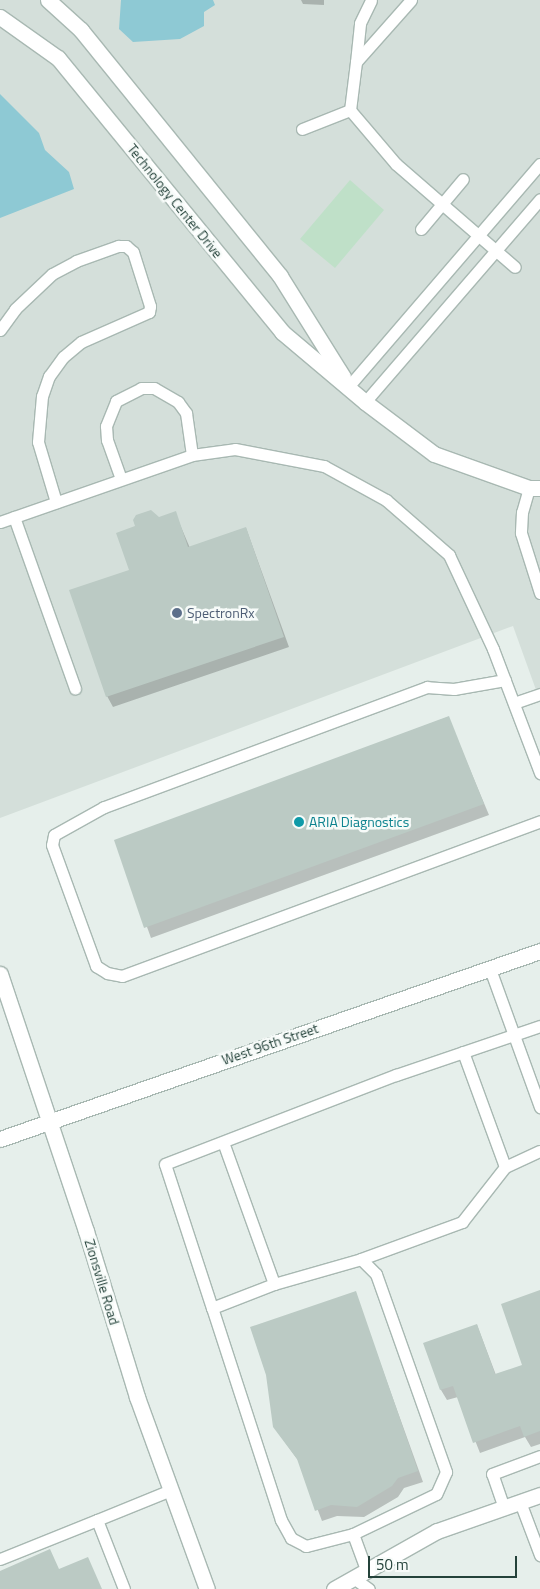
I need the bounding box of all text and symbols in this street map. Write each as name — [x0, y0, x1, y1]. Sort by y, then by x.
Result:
street label: Technology Center Drive — [124, 141, 226, 261]
place label: SpectronRx — [187, 605, 255, 621]
marker: SpectronRx — [171, 607, 183, 619]
place label: ARIA Diagnostics — [309, 814, 409, 830]
marker: ARIA Diagnostics — [293, 816, 305, 828]
street label: West 96th Street — [220, 1020, 320, 1068]
street label: Zionsville Road — [81, 1237, 123, 1327]
scale bar — [370, 1546, 519, 1578]
text: 50 m — [376, 1553, 409, 1576]

